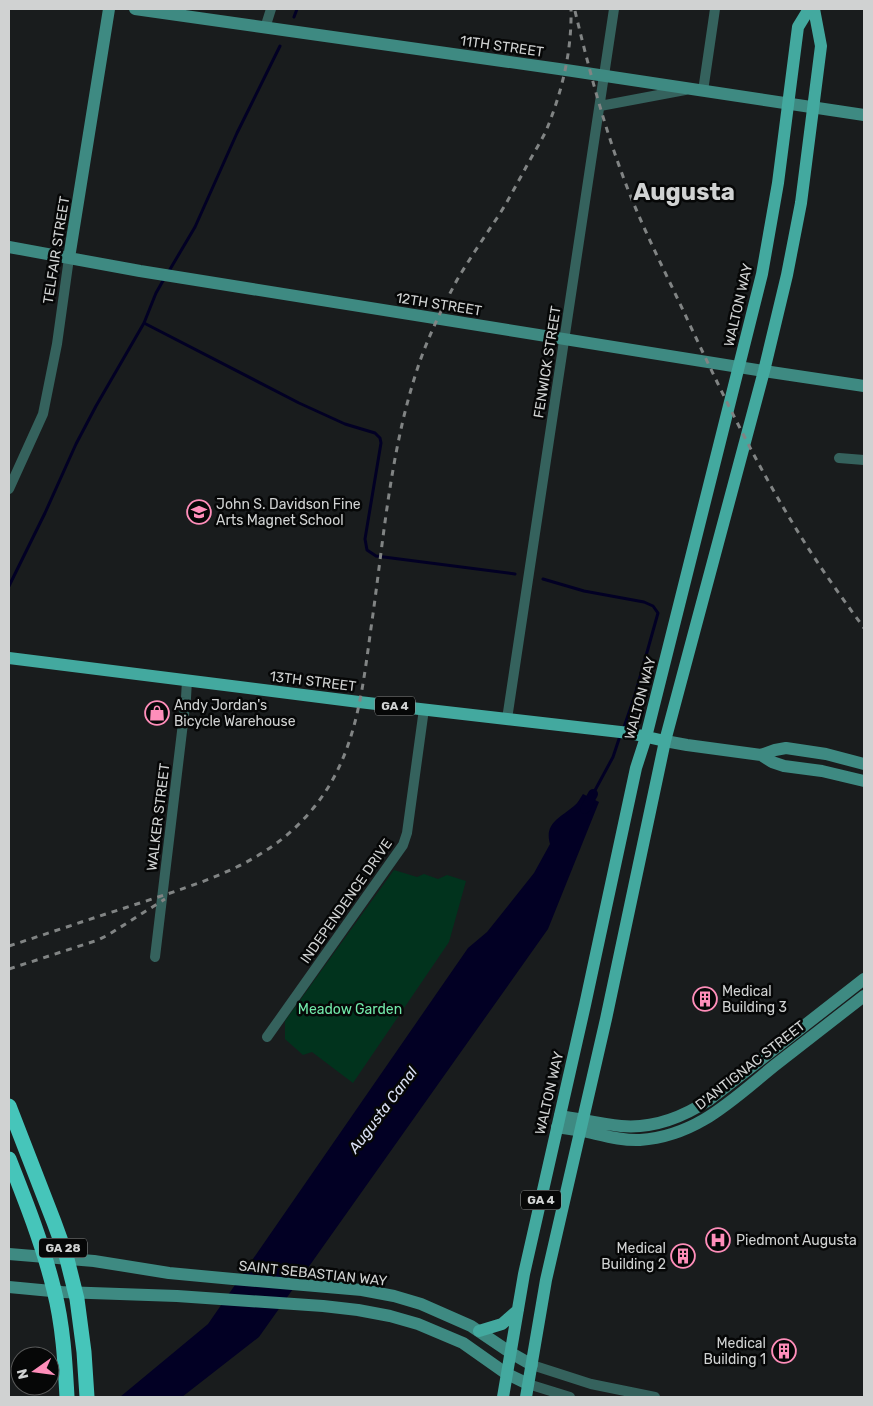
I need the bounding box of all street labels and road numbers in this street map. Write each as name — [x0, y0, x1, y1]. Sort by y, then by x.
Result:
street label: 11TH STREET — [459, 32, 545, 61]
street label: TELFAIR STREET — [40, 195, 73, 305]
street label: WALTON WAY — [721, 262, 756, 348]
street label: 12TH STREET — [395, 289, 483, 320]
street label: FENWICK STREET — [530, 305, 565, 419]
street label: WALTON WAY — [621, 655, 660, 741]
street label: 13TH STREET — [269, 668, 357, 695]
road number: GA 4 — [375, 696, 415, 716]
street label: WALKER STREET — [143, 762, 174, 872]
street label: INDEPENDENCE DRIVE — [297, 836, 396, 967]
street label: D'ANTIGNAC STREET — [692, 1017, 809, 1114]
street label: WALTON WAY — [532, 1050, 567, 1136]
road number: GA 4 — [521, 1190, 561, 1210]
road number: GA 28 — [39, 1238, 87, 1258]
street label: SAINT SEBASTIAN WAY — [238, 1257, 388, 1290]

